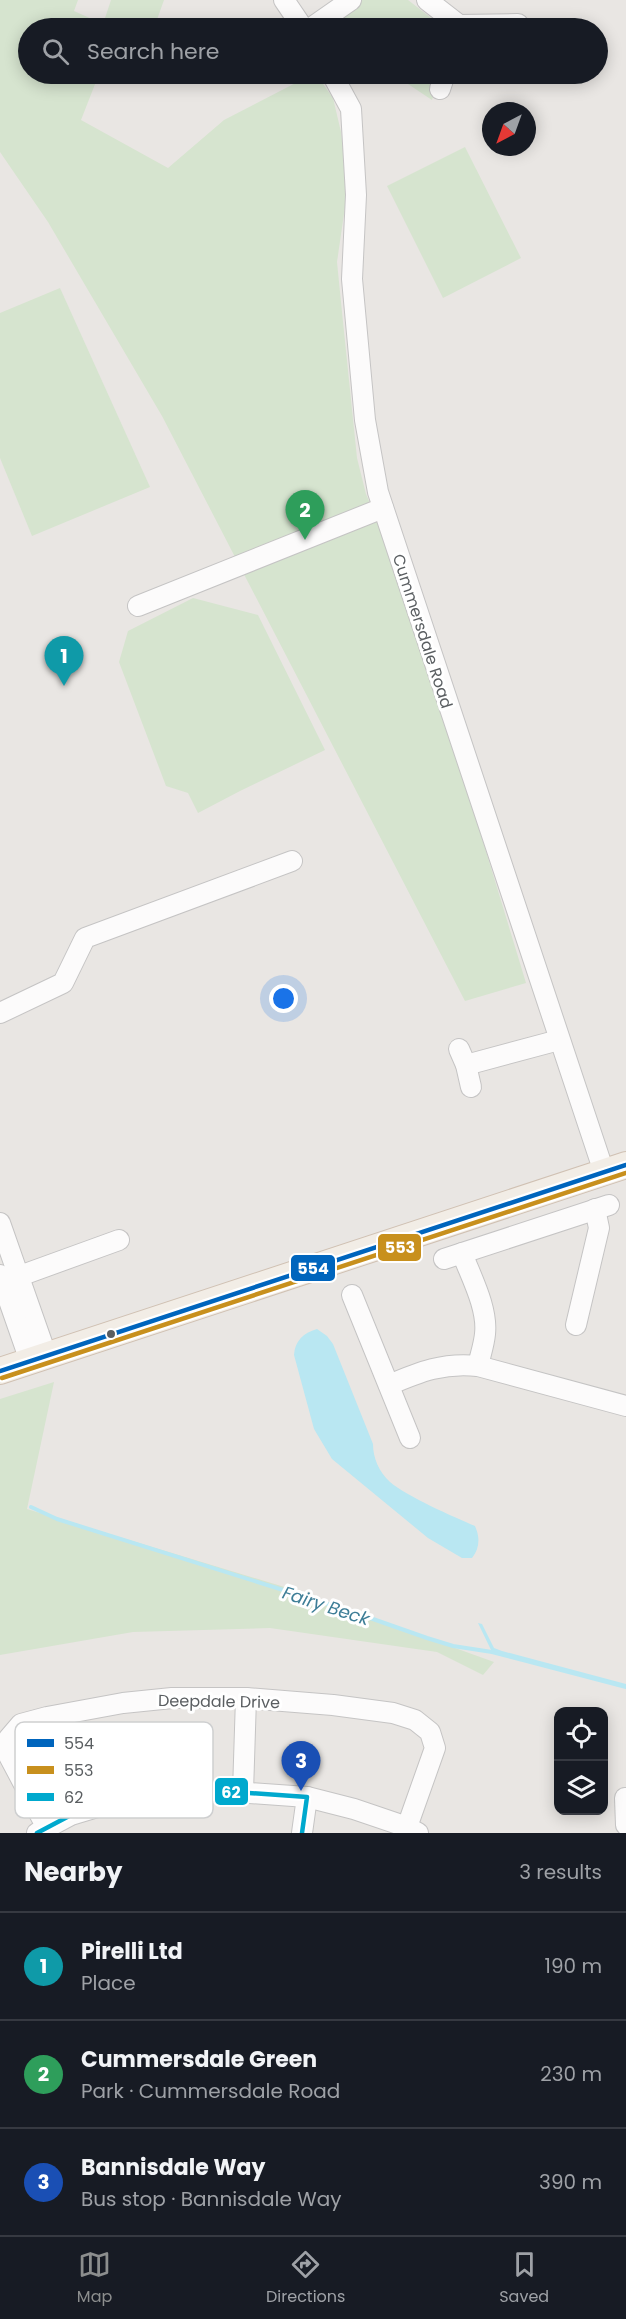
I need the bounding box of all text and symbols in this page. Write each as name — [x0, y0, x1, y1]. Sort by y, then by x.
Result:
search box — [18, 18, 608, 84]
icon: search — [39, 35, 72, 68]
text: Search here — [87, 36, 220, 67]
north arrow — [482, 102, 536, 156]
pin: 2 — [286, 490, 324, 540]
street label: Cummersdale Road — [387, 551, 458, 711]
pin: 1 — [44, 636, 84, 686]
your location — [269, 984, 298, 1013]
line badge: 553 — [377, 1233, 422, 1262]
text: 553 — [385, 1236, 415, 1259]
line badge: 554 — [290, 1254, 336, 1282]
text: 554 — [297, 1257, 329, 1280]
unlabelled marker — [105, 1328, 117, 1340]
water label: Fairy Beck — [279, 1580, 374, 1632]
street label: Deepdale Drive — [158, 1689, 280, 1714]
map controls — [554, 1707, 608, 1815]
button: locate — [554, 1707, 608, 1761]
legend — [15, 1722, 213, 1818]
text: 554 — [64, 1732, 94, 1755]
pin: 3 — [282, 1742, 320, 1791]
text: 553 — [64, 1759, 94, 1782]
button: layers — [554, 1761, 608, 1815]
line badge: 62 — [214, 1777, 249, 1806]
text: 62 — [221, 1781, 241, 1804]
text: 62 — [64, 1786, 83, 1809]
text: Nearby — [24, 1854, 122, 1890]
text: 3 results — [519, 1858, 602, 1886]
text: Pirelli Ltd — [81, 1936, 183, 1967]
text: 1 — [40, 1952, 47, 1980]
text: 190 m — [545, 1952, 602, 1980]
text: Place — [81, 1969, 136, 1997]
text: Cummersdale Green — [81, 2044, 317, 2075]
text: 2 — [38, 2060, 49, 2088]
text: 230 m — [540, 2060, 602, 2088]
text: Park · Cummersdale Road — [81, 2077, 340, 2105]
text: Bannisdale Way — [81, 2152, 265, 2183]
text: 3 — [37, 2168, 50, 2196]
text: 390 m — [539, 2168, 602, 2196]
text: Bus stop · Bannisdale Way — [81, 2185, 342, 2213]
tab: Map — [77, 2248, 112, 2309]
tab: Directions — [266, 2248, 345, 2309]
tab: Saved — [499, 2248, 549, 2309]

